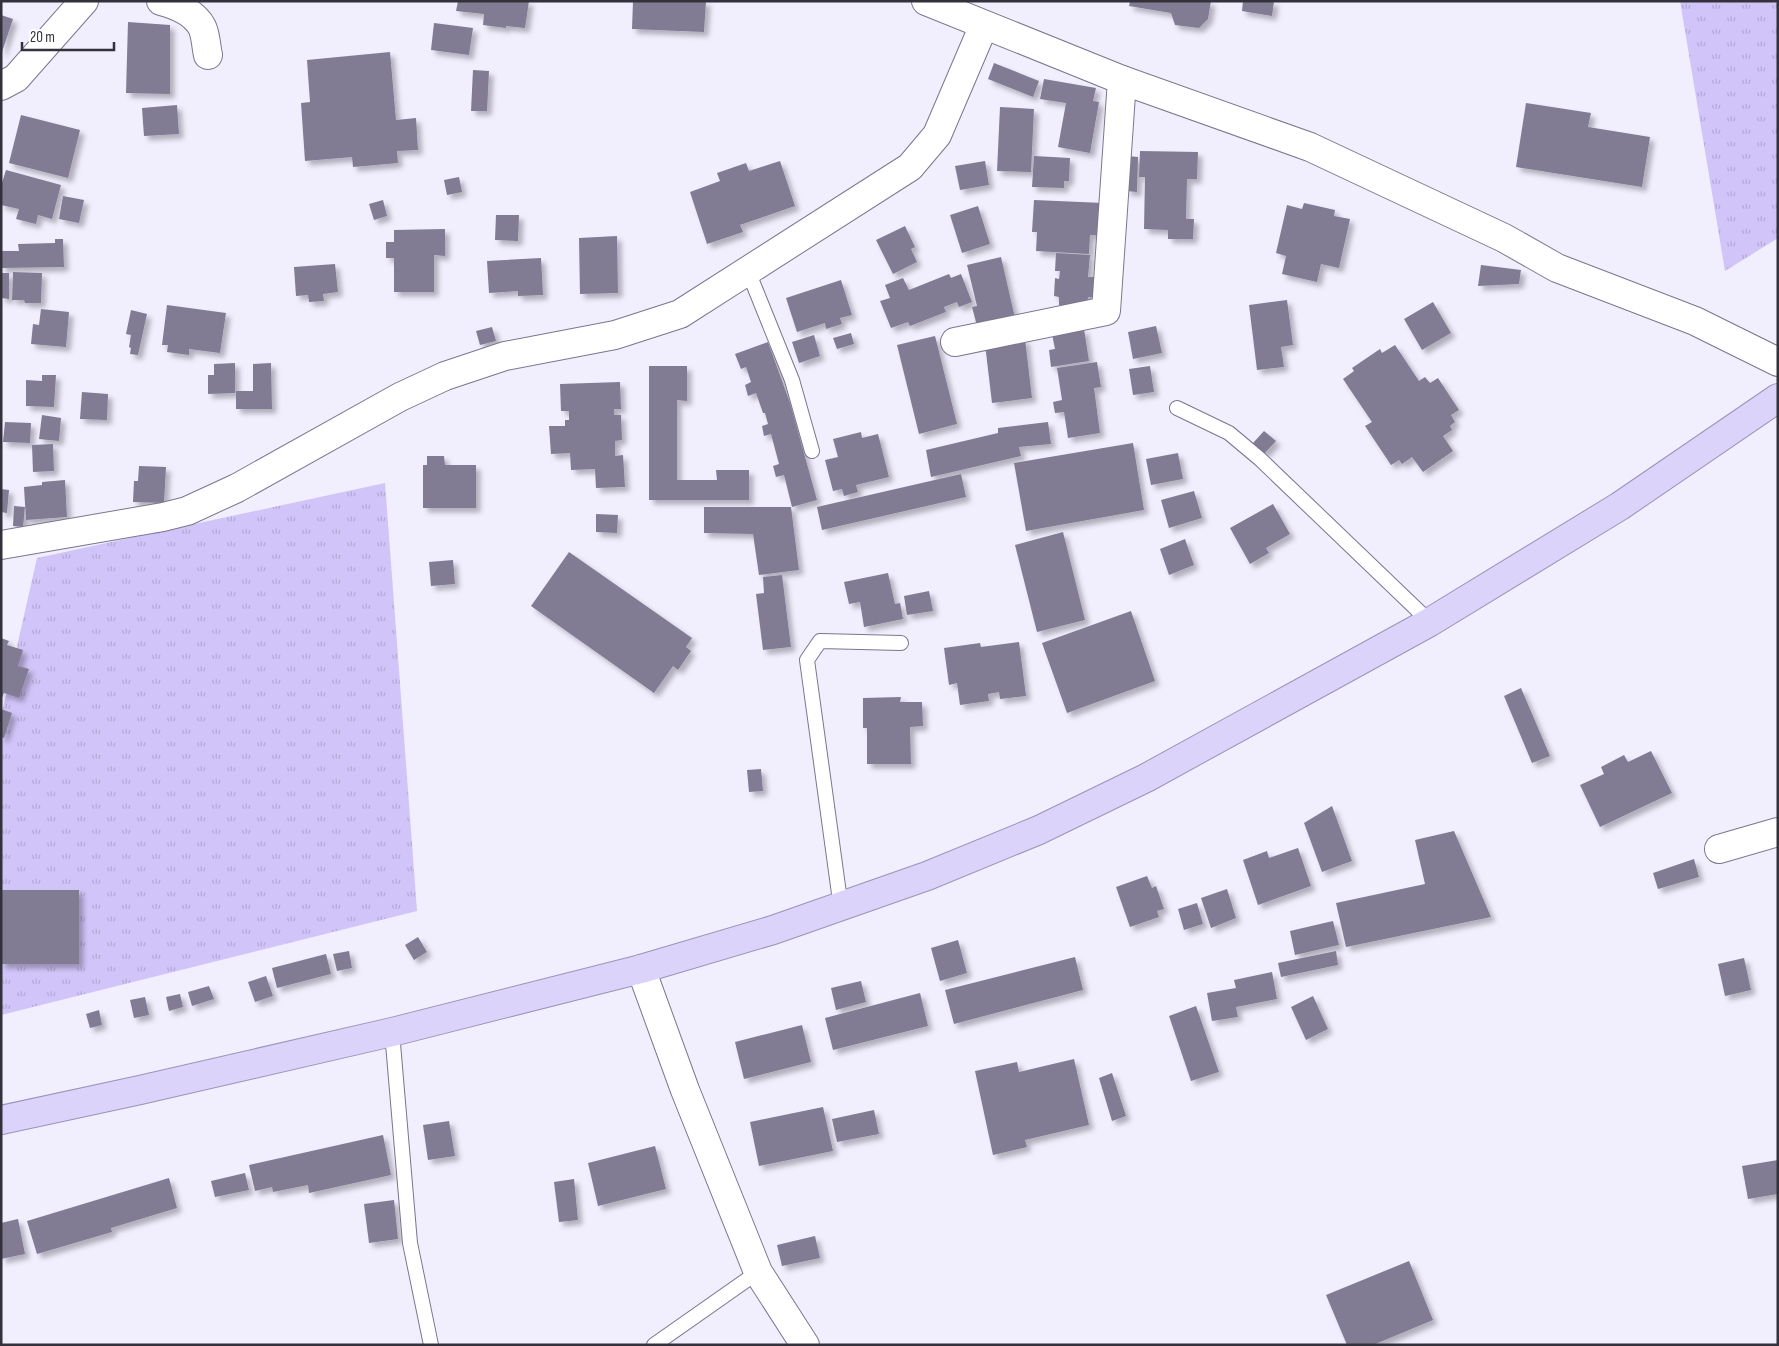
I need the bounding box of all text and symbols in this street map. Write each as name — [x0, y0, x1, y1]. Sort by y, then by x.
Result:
scale bar — [22, 20, 115, 52]
text: 20 m — [30, 28, 55, 47]

